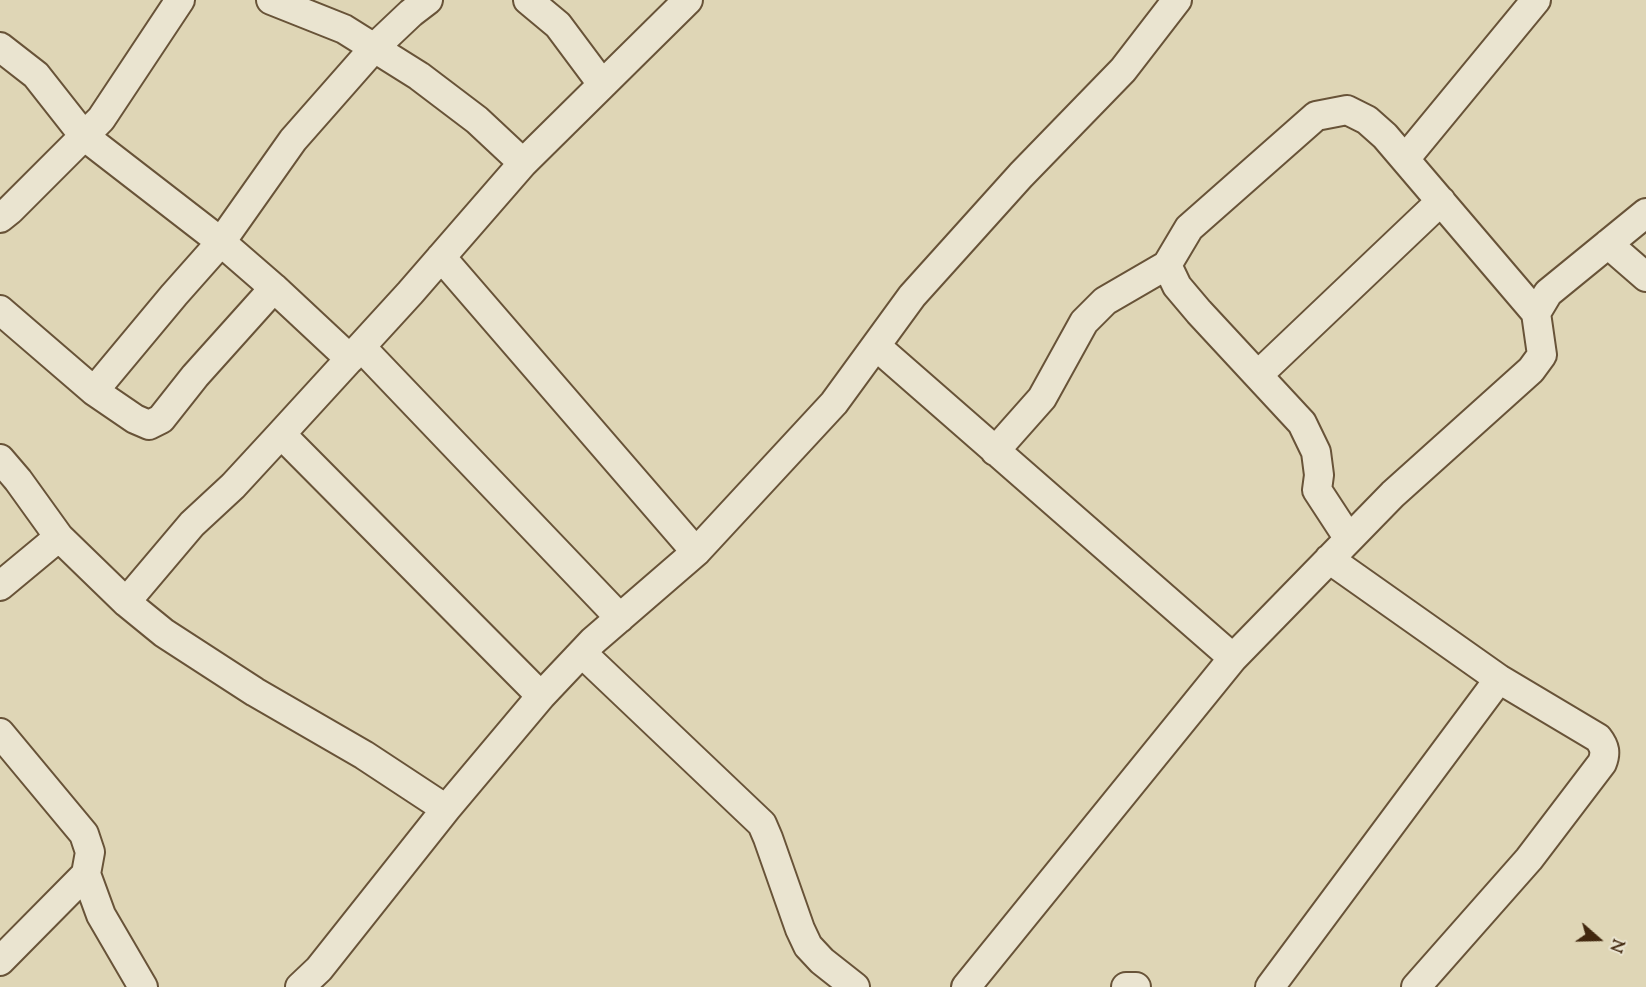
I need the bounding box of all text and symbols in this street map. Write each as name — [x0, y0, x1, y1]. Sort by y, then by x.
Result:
north arrow — [1568, 909, 1628, 969]
text: N — [1602, 935, 1628, 955]

